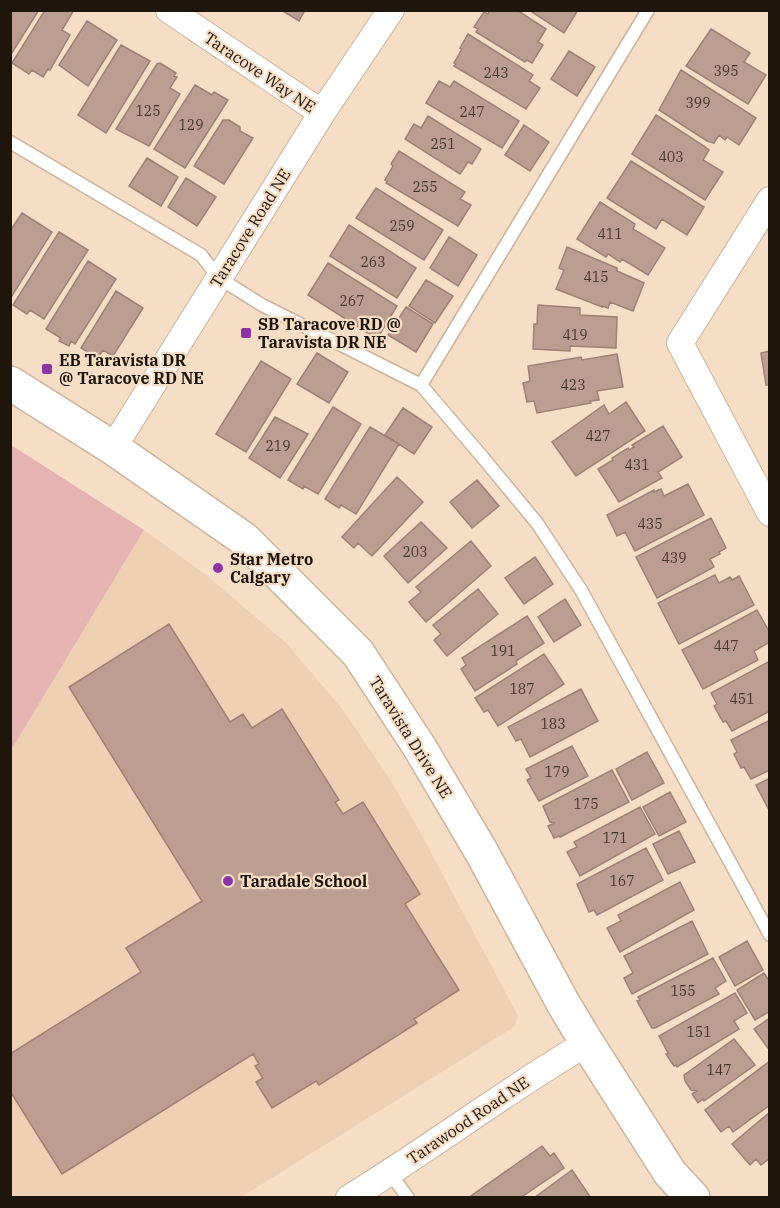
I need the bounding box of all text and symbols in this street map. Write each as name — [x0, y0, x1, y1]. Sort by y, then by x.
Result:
street label: Taracove Way NE — [200, 27, 320, 117]
house number: 395 — [713, 62, 739, 80]
house number: 243 — [483, 64, 509, 82]
house number: 399 — [685, 94, 711, 112]
house number: 125 — [135, 102, 161, 120]
house number: 247 — [459, 103, 485, 121]
house number: 129 — [178, 116, 204, 134]
house number: 251 — [430, 135, 456, 153]
house number: 403 — [658, 148, 684, 166]
street label: Taracove Road NE — [205, 165, 295, 291]
house number: 255 — [412, 178, 438, 196]
house number: 259 — [389, 217, 415, 235]
house number: 411 — [597, 225, 623, 243]
house number: 263 — [360, 253, 386, 271]
house number: 415 — [583, 268, 609, 286]
house number: 267 — [339, 292, 365, 310]
place label: SB Taracove RD @ Taravista DR NE — [258, 314, 401, 352]
marker: SB Taracove RD @ Taravista DR NE — [239, 326, 253, 340]
house number: 419 — [562, 326, 588, 344]
place label: EB Taravista DR @ Taracove RD NE — [59, 350, 204, 388]
marker: EB Taravista DR @ Taracove RD NE — [40, 362, 54, 376]
house number: 423 — [560, 376, 586, 394]
house number: 427 — [585, 427, 611, 445]
house number: 219 — [265, 437, 291, 455]
house number: 431 — [624, 456, 650, 474]
house number: 435 — [637, 515, 663, 533]
house number: 203 — [402, 543, 428, 561]
place label: Star Metro Calgary — [230, 549, 313, 587]
house number: 439 — [661, 549, 687, 567]
marker: Star Metro Calgary — [211, 561, 225, 575]
house number: 447 — [713, 637, 739, 655]
house number: 191 — [490, 642, 516, 660]
street label: Taravista Drive NE — [365, 672, 457, 802]
house number: 187 — [509, 680, 535, 698]
house number: 451 — [729, 690, 755, 708]
house number: 183 — [540, 715, 566, 733]
house number: 179 — [544, 763, 570, 781]
house number: 175 — [573, 795, 599, 813]
house number: 171 — [602, 829, 628, 847]
place label: Taradale School — [240, 871, 367, 891]
house number: 167 — [609, 872, 635, 890]
marker: Taradale School — [221, 874, 235, 888]
house number: 155 — [670, 982, 696, 1000]
house number: 151 — [686, 1023, 712, 1041]
house number: 147 — [706, 1061, 732, 1079]
street label: Tarawood Road NE — [403, 1072, 533, 1168]

